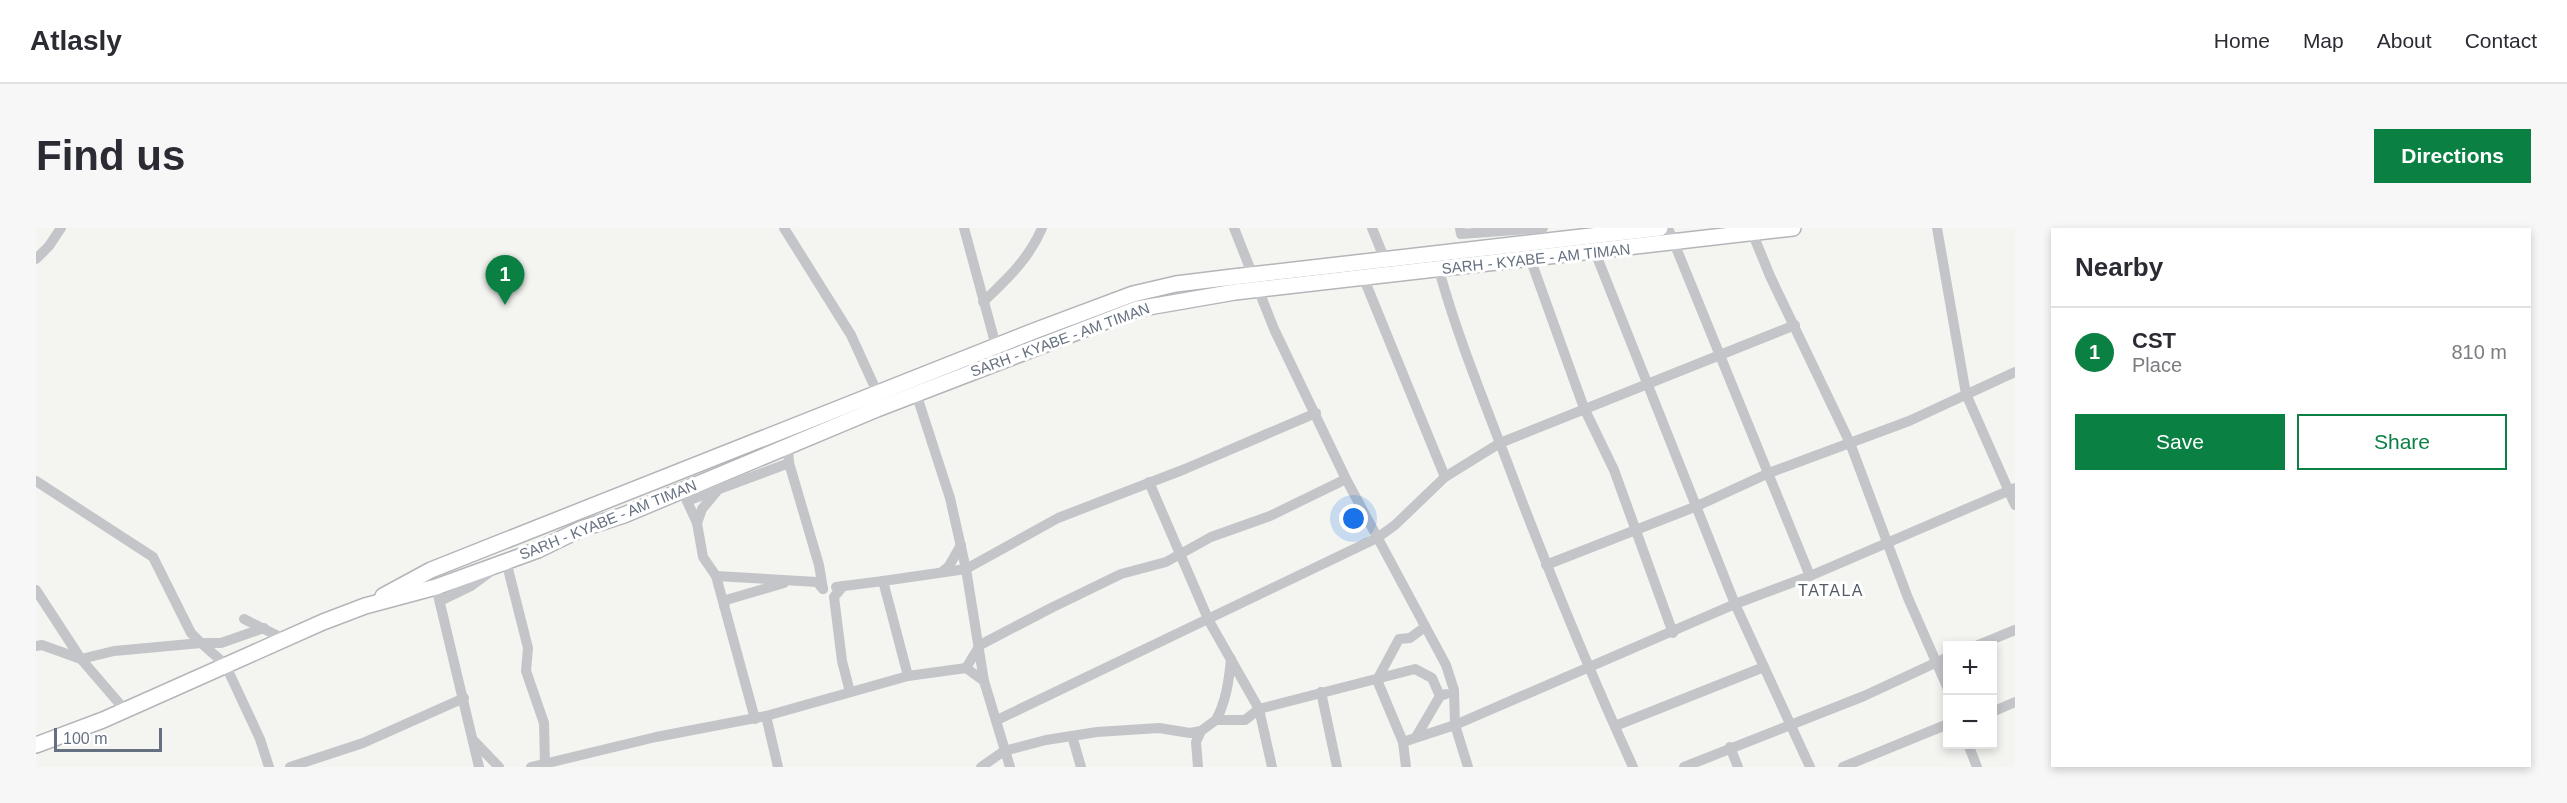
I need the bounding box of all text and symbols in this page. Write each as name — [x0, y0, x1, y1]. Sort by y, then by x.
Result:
text: Atlasly — [30, 25, 122, 56]
text: Home — [2214, 29, 2270, 52]
text: Map — [2303, 29, 2344, 52]
text: About — [2377, 29, 2432, 52]
text: Contact — [2465, 29, 2537, 52]
button: Directions — [2374, 129, 2531, 183]
text: Find us — [36, 132, 185, 179]
street label: SARH - KYABE - AM TIMAN — [1441, 240, 1631, 277]
text: Nearby — [2075, 252, 2163, 282]
pin: 1 — [486, 256, 524, 305]
street label: SARH - KYABE - AM TIMAN — [968, 299, 1152, 380]
text: CST — [2132, 328, 2176, 353]
text: 1 — [2089, 341, 2100, 363]
text: 810 m — [2451, 341, 2507, 363]
text: Place — [2132, 354, 2182, 376]
button: Save — [2075, 414, 2285, 470]
button: Share — [2297, 414, 2507, 470]
street label: SARH - KYABE - AM TIMAN — [517, 476, 699, 563]
your location — [1339, 504, 1368, 533]
district label: TATALA — [1798, 582, 1864, 599]
map controls — [1943, 641, 1997, 749]
button: + — [1943, 641, 1997, 695]
button: − — [1943, 695, 1997, 749]
scale bar — [54, 725, 162, 752]
text: 100 m — [63, 730, 107, 747]

